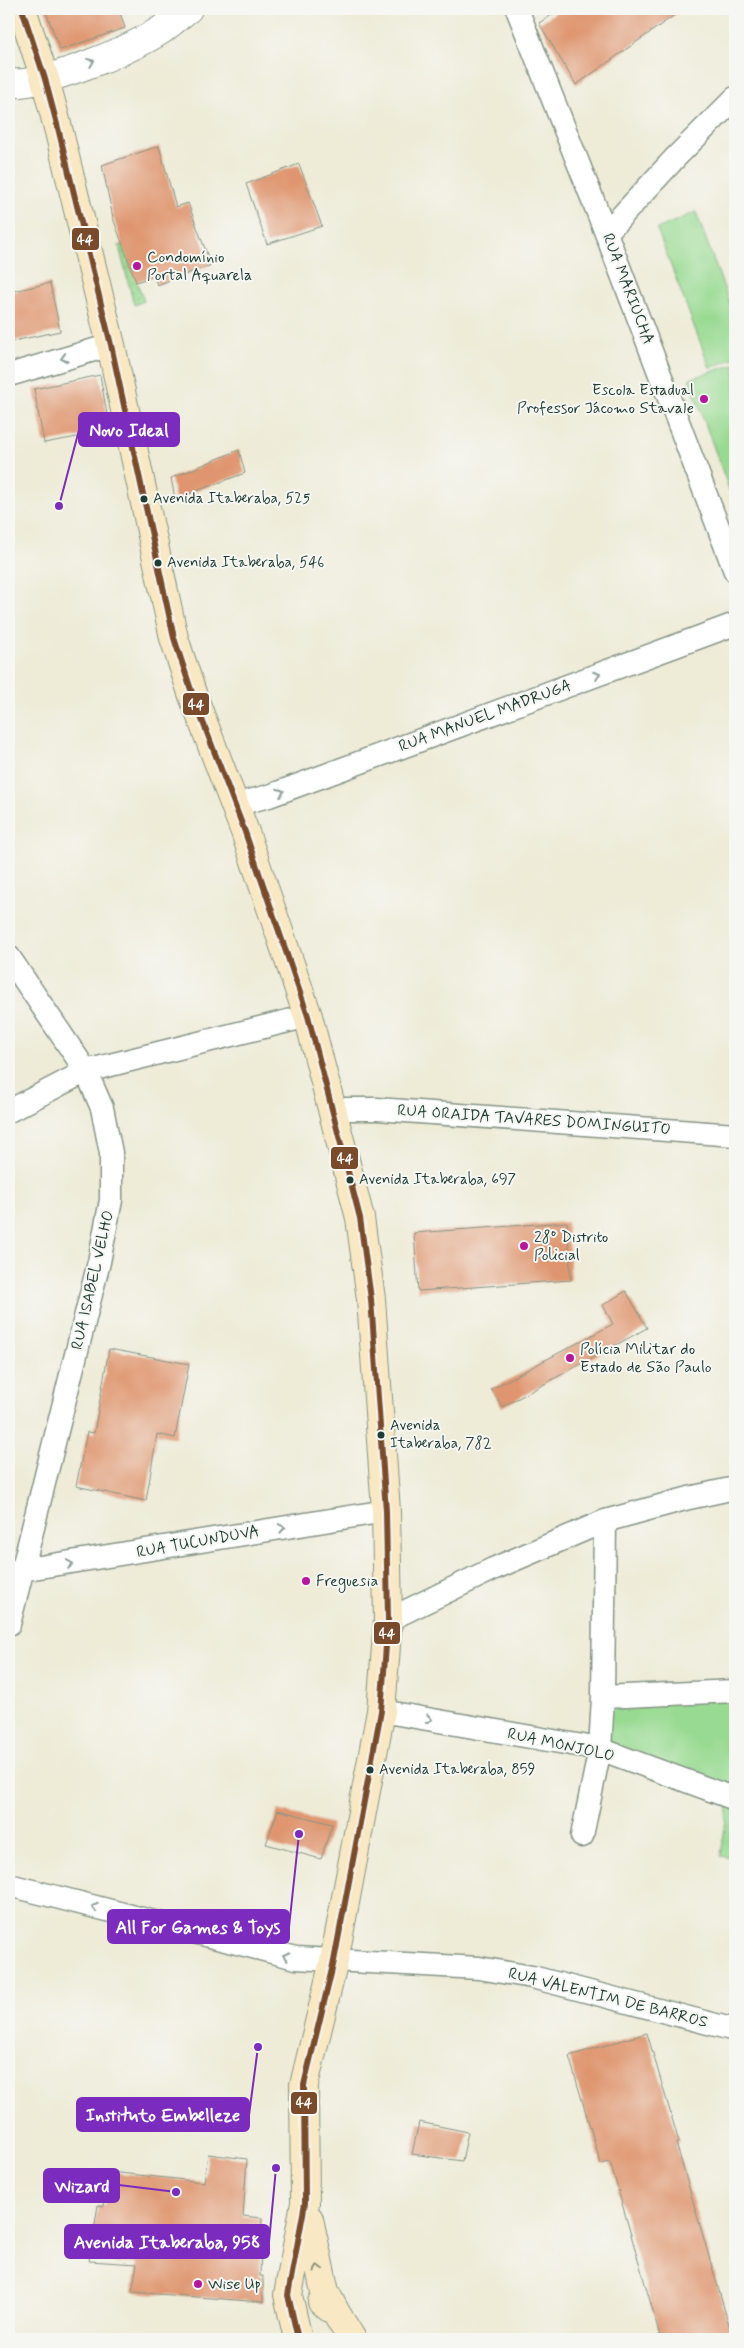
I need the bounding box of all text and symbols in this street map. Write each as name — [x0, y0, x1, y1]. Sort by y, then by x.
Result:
one-way arrow — [86, 58, 95, 68]
line badge: 44 — [71, 227, 100, 251]
street label: RUA MARIUCHA — [597, 230, 659, 348]
text: 44 — [77, 231, 94, 249]
place label: Condomínio Portal Aquarela — [147, 247, 252, 286]
marker: Condomínio Portal Aquarela — [131, 260, 143, 272]
one-way arrow — [60, 352, 69, 363]
place label: Escola Estadual Professor Jácomo Stavale — [517, 380, 694, 419]
marker: Escola Estadual Professor Jácomo Stavale — [698, 393, 710, 405]
callout: Novo Ideal — [79, 413, 179, 446]
text: Novo Ideal — [89, 419, 169, 443]
place label: Avenida Itaberaba, 525 — [153, 489, 310, 509]
marker: Avenida Itaberaba, 525 — [139, 494, 149, 504]
place label: Avenida Itaberaba, 546 — [167, 553, 324, 573]
marker: Avenida Itaberaba, 546 — [153, 558, 163, 568]
one-way arrow — [593, 671, 601, 681]
street label: RUA MANUEL MADRUGA — [396, 675, 574, 757]
line badge: 44 — [182, 692, 210, 716]
text: 44 — [188, 696, 205, 714]
one-way arrow — [276, 788, 285, 798]
street label: RUA ORAIDA TAVARES DOMINGUITO — [397, 1100, 671, 1140]
line badge: 44 — [330, 1146, 359, 1170]
text: 44 — [337, 1150, 354, 1168]
place label: Avenida Itaberaba, 697 — [359, 1170, 516, 1190]
marker: Avenida Itaberaba, 697 — [345, 1175, 355, 1185]
street label: RUA ISABEL VELHO — [67, 1208, 119, 1352]
place label: 28º Distrito Policial — [534, 1227, 608, 1266]
marker: 28º Distrito Policial — [518, 1240, 530, 1252]
place label: Polícia Militar do Estado de São Paulo — [580, 1339, 712, 1378]
marker: Polícia Militar do Estado de São Paulo — [564, 1352, 576, 1364]
place label: Avenida Itaberaba, 782 — [390, 1416, 492, 1454]
marker: Avenida Itaberaba, 782 — [376, 1430, 386, 1440]
street label: RUA TUCUNDUVA — [135, 1521, 261, 1563]
one-way arrow — [277, 1524, 286, 1534]
one-way arrow — [65, 1559, 74, 1569]
place label: Freguesia — [316, 1571, 378, 1593]
marker: Freguesia — [300, 1575, 312, 1587]
line badge: 44 — [373, 1621, 401, 1645]
text: 44 — [379, 1625, 396, 1643]
one-way arrow — [425, 1714, 434, 1724]
street label: RUA MONJOLO — [506, 1723, 616, 1767]
place label: Avenida Itaberaba, 859 — [379, 1760, 535, 1780]
marker: Avenida Itaberaba, 859 — [365, 1765, 375, 1775]
one-way arrow — [90, 1902, 99, 1913]
callout: All For Games & Toys — [108, 1910, 289, 1943]
text: All For Games & Toys — [116, 1916, 280, 1940]
one-way arrow — [283, 1951, 291, 1961]
street label: RUA VALENTIM DE BARROS — [506, 1963, 710, 2033]
line badge: 44 — [290, 2091, 318, 2115]
text: 44 — [296, 2094, 313, 2112]
callout: Instituto Embelleze — [77, 2098, 249, 2131]
text: Instituto Embelleze — [86, 2104, 240, 2128]
callout: Wizard — [44, 2169, 119, 2202]
text: Wizard — [53, 2175, 110, 2199]
callout: Avenida Itaberaba, 958 — [65, 2225, 269, 2258]
text: Avenida Itaberaba, 958 — [74, 2231, 260, 2255]
one-way arrow — [314, 2265, 324, 2273]
place label: Wise Up — [208, 2274, 261, 2295]
marker: Wise Up — [192, 2278, 204, 2290]

